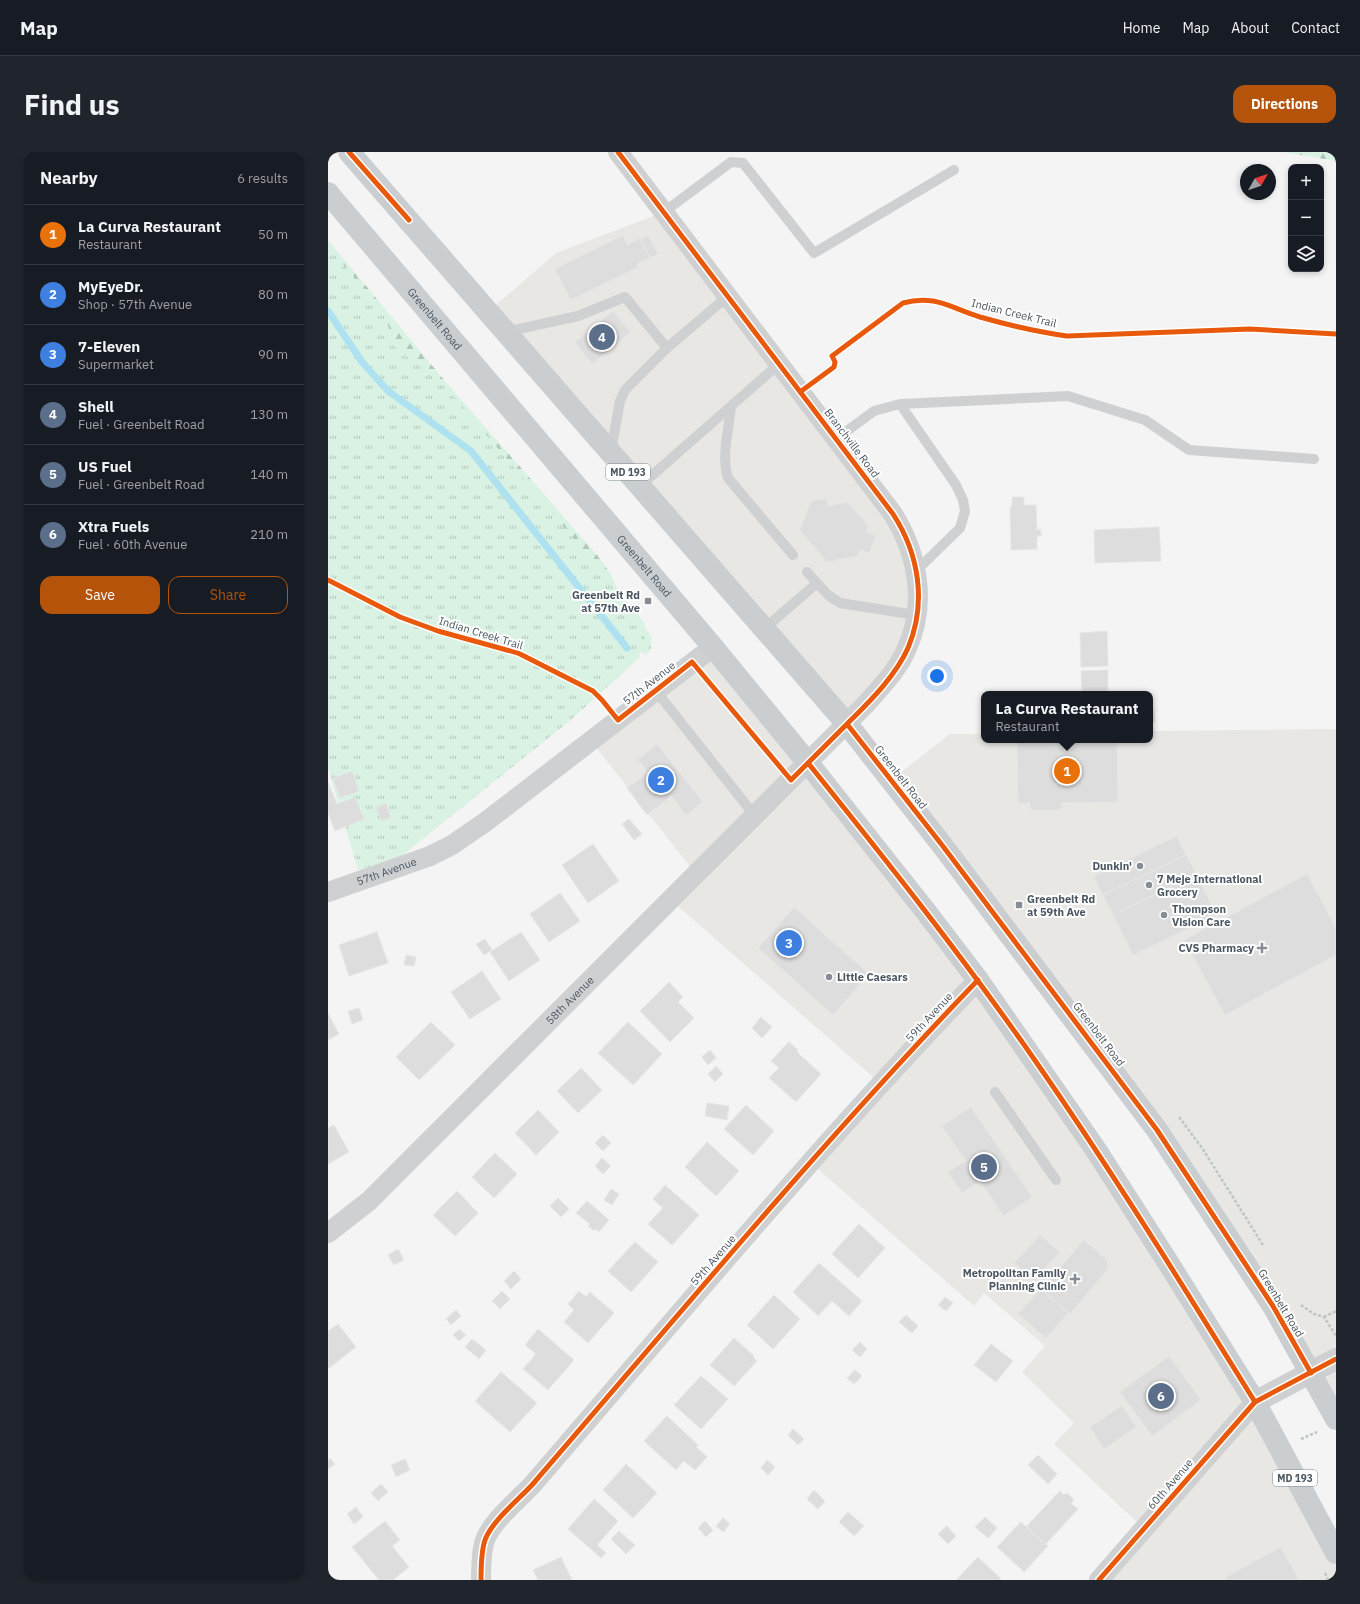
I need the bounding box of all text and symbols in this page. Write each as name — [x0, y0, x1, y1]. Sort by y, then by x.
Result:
text: Map — [20, 16, 58, 40]
text: Home — [1123, 19, 1160, 37]
text: Map — [1182, 19, 1209, 37]
text: About — [1231, 19, 1269, 37]
text: Contact — [1291, 19, 1340, 37]
button: Directions — [1233, 85, 1336, 123]
text: Find us — [24, 86, 120, 123]
north arrow — [1240, 164, 1276, 200]
map controls — [1288, 164, 1324, 272]
button: + — [1288, 164, 1324, 200]
text: Nearby — [40, 167, 98, 189]
text: 6 results — [237, 170, 288, 187]
button: − — [1288, 200, 1324, 236]
text: La Curva Restaurant — [78, 217, 221, 236]
text: 1 — [49, 226, 57, 243]
text: 50 m — [258, 226, 288, 243]
text: Restaurant — [78, 236, 142, 253]
button: layers — [1288, 236, 1324, 272]
text: MyEyeDr. — [78, 277, 144, 296]
street label: Greenbelt Road — [404, 285, 465, 353]
text: 2 — [49, 286, 57, 303]
text: 80 m — [258, 286, 288, 303]
text: Shop · 57th Avenue — [78, 296, 192, 313]
street label: Indian Creek Trail — [970, 296, 1058, 330]
pin: 4 — [589, 322, 615, 352]
text: 7-Eleven — [78, 337, 140, 356]
text: 3 — [49, 346, 57, 363]
text: 90 m — [258, 346, 288, 363]
text: Supermarket — [78, 356, 154, 373]
text: Shell — [78, 397, 114, 416]
text: 4 — [49, 406, 57, 423]
text: 130 m — [250, 406, 288, 423]
street label: Branchville Road — [821, 406, 883, 480]
text: Fuel · Greenbelt Road — [78, 416, 204, 433]
text: US Fuel — [78, 457, 132, 476]
road number: MD 193 — [606, 464, 650, 480]
text: 5 — [49, 466, 57, 483]
text: 140 m — [250, 466, 288, 483]
text: Fuel · Greenbelt Road — [78, 476, 204, 493]
text: Xtra Fuels — [78, 517, 149, 536]
text: 6 — [49, 526, 57, 543]
text: 210 m — [250, 526, 288, 543]
street label: Greenbelt Road — [614, 532, 675, 600]
text: Fuel · 60th Avenue — [78, 536, 187, 553]
button: Save — [40, 576, 160, 614]
button: Share — [168, 576, 288, 614]
place label: Greenbelt Rd at 57th Ave — [572, 588, 640, 615]
marker: Greenbelt Rd at 57th Ave — [643, 596, 653, 606]
street label: Indian Creek Trail — [437, 614, 525, 652]
street label: 57th Avenue — [620, 658, 678, 708]
your location — [927, 666, 947, 686]
popup — [981, 691, 1153, 743]
text: La Curva Restaurant — [995, 699, 1139, 718]
text: Restaurant — [995, 718, 1059, 735]
street label: Greenbelt Road — [872, 742, 930, 812]
pin: 1 — [1054, 756, 1080, 786]
pin: 2 — [648, 765, 674, 795]
street label: 57th Avenue — [355, 854, 418, 888]
place label: Dunkin' — [1092, 859, 1132, 873]
marker: Dunkin' — [1135, 861, 1145, 871]
place label: 7 Meje International Grocery — [1157, 872, 1263, 899]
marker: 7 Meje International Grocery — [1144, 880, 1154, 890]
place label: Greenbelt Rd at 59th Ave — [1027, 892, 1095, 919]
marker: Greenbelt Rd at 59th Ave — [1014, 900, 1024, 910]
place label: Thompson Vision Care — [1172, 902, 1230, 929]
marker: Thompson Vision Care — [1159, 910, 1169, 920]
pin: 3 — [776, 928, 802, 958]
place label: CVS Pharmacy — [1178, 941, 1254, 955]
marker: CVS Pharmacy — [1257, 943, 1267, 953]
place label: Little Caesars — [837, 970, 908, 984]
marker: Little Caesars — [824, 972, 834, 982]
street label: 58th Avenue — [543, 973, 597, 1027]
street label: 59th Avenue — [903, 989, 955, 1045]
street label: Greenbelt Road — [1070, 999, 1128, 1069]
pin: 5 — [971, 1152, 997, 1182]
street label: 59th Avenue — [687, 1232, 739, 1288]
place label: Metropolitan Family Planning Clinic — [963, 1266, 1066, 1293]
street label: Greenbelt Road — [1255, 1266, 1307, 1340]
marker: Metropolitan Family Planning Clinic — [1069, 1273, 1081, 1285]
pin: 6 — [1148, 1381, 1174, 1411]
street label: 60th Avenue — [1144, 1456, 1196, 1512]
road number: MD 193 — [1273, 1470, 1317, 1486]

